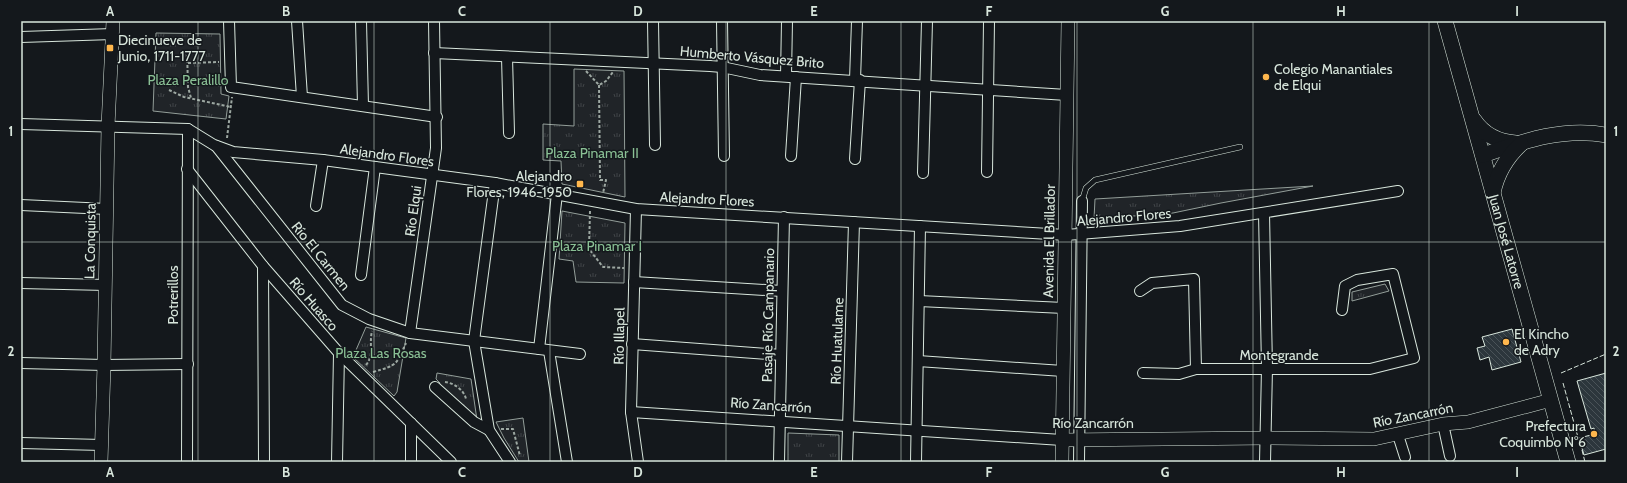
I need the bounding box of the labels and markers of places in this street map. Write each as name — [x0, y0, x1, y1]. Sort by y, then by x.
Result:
place label: Diecinueve de Junio, 1711-1777 — [117, 31, 206, 65]
marker: Diecinueve de Junio, 1711-1777 — [105, 43, 115, 53]
place label: Colegio Manantiales de Elqui — [1274, 60, 1393, 94]
marker: Colegio Manantiales de Elqui — [1261, 72, 1271, 82]
place label: Alejandro Flores, 1946-1950 — [466, 167, 572, 201]
marker: Alejandro Flores, 1946-1950 — [575, 179, 585, 189]
place label: El Kincho de Adry — [1514, 325, 1569, 359]
marker: El Kincho de Adry — [1501, 337, 1511, 347]
place label: Prefectura Coquimbo N°6 — [1499, 417, 1586, 451]
marker: Prefectura Coquimbo N°6 — [1589, 429, 1599, 439]

